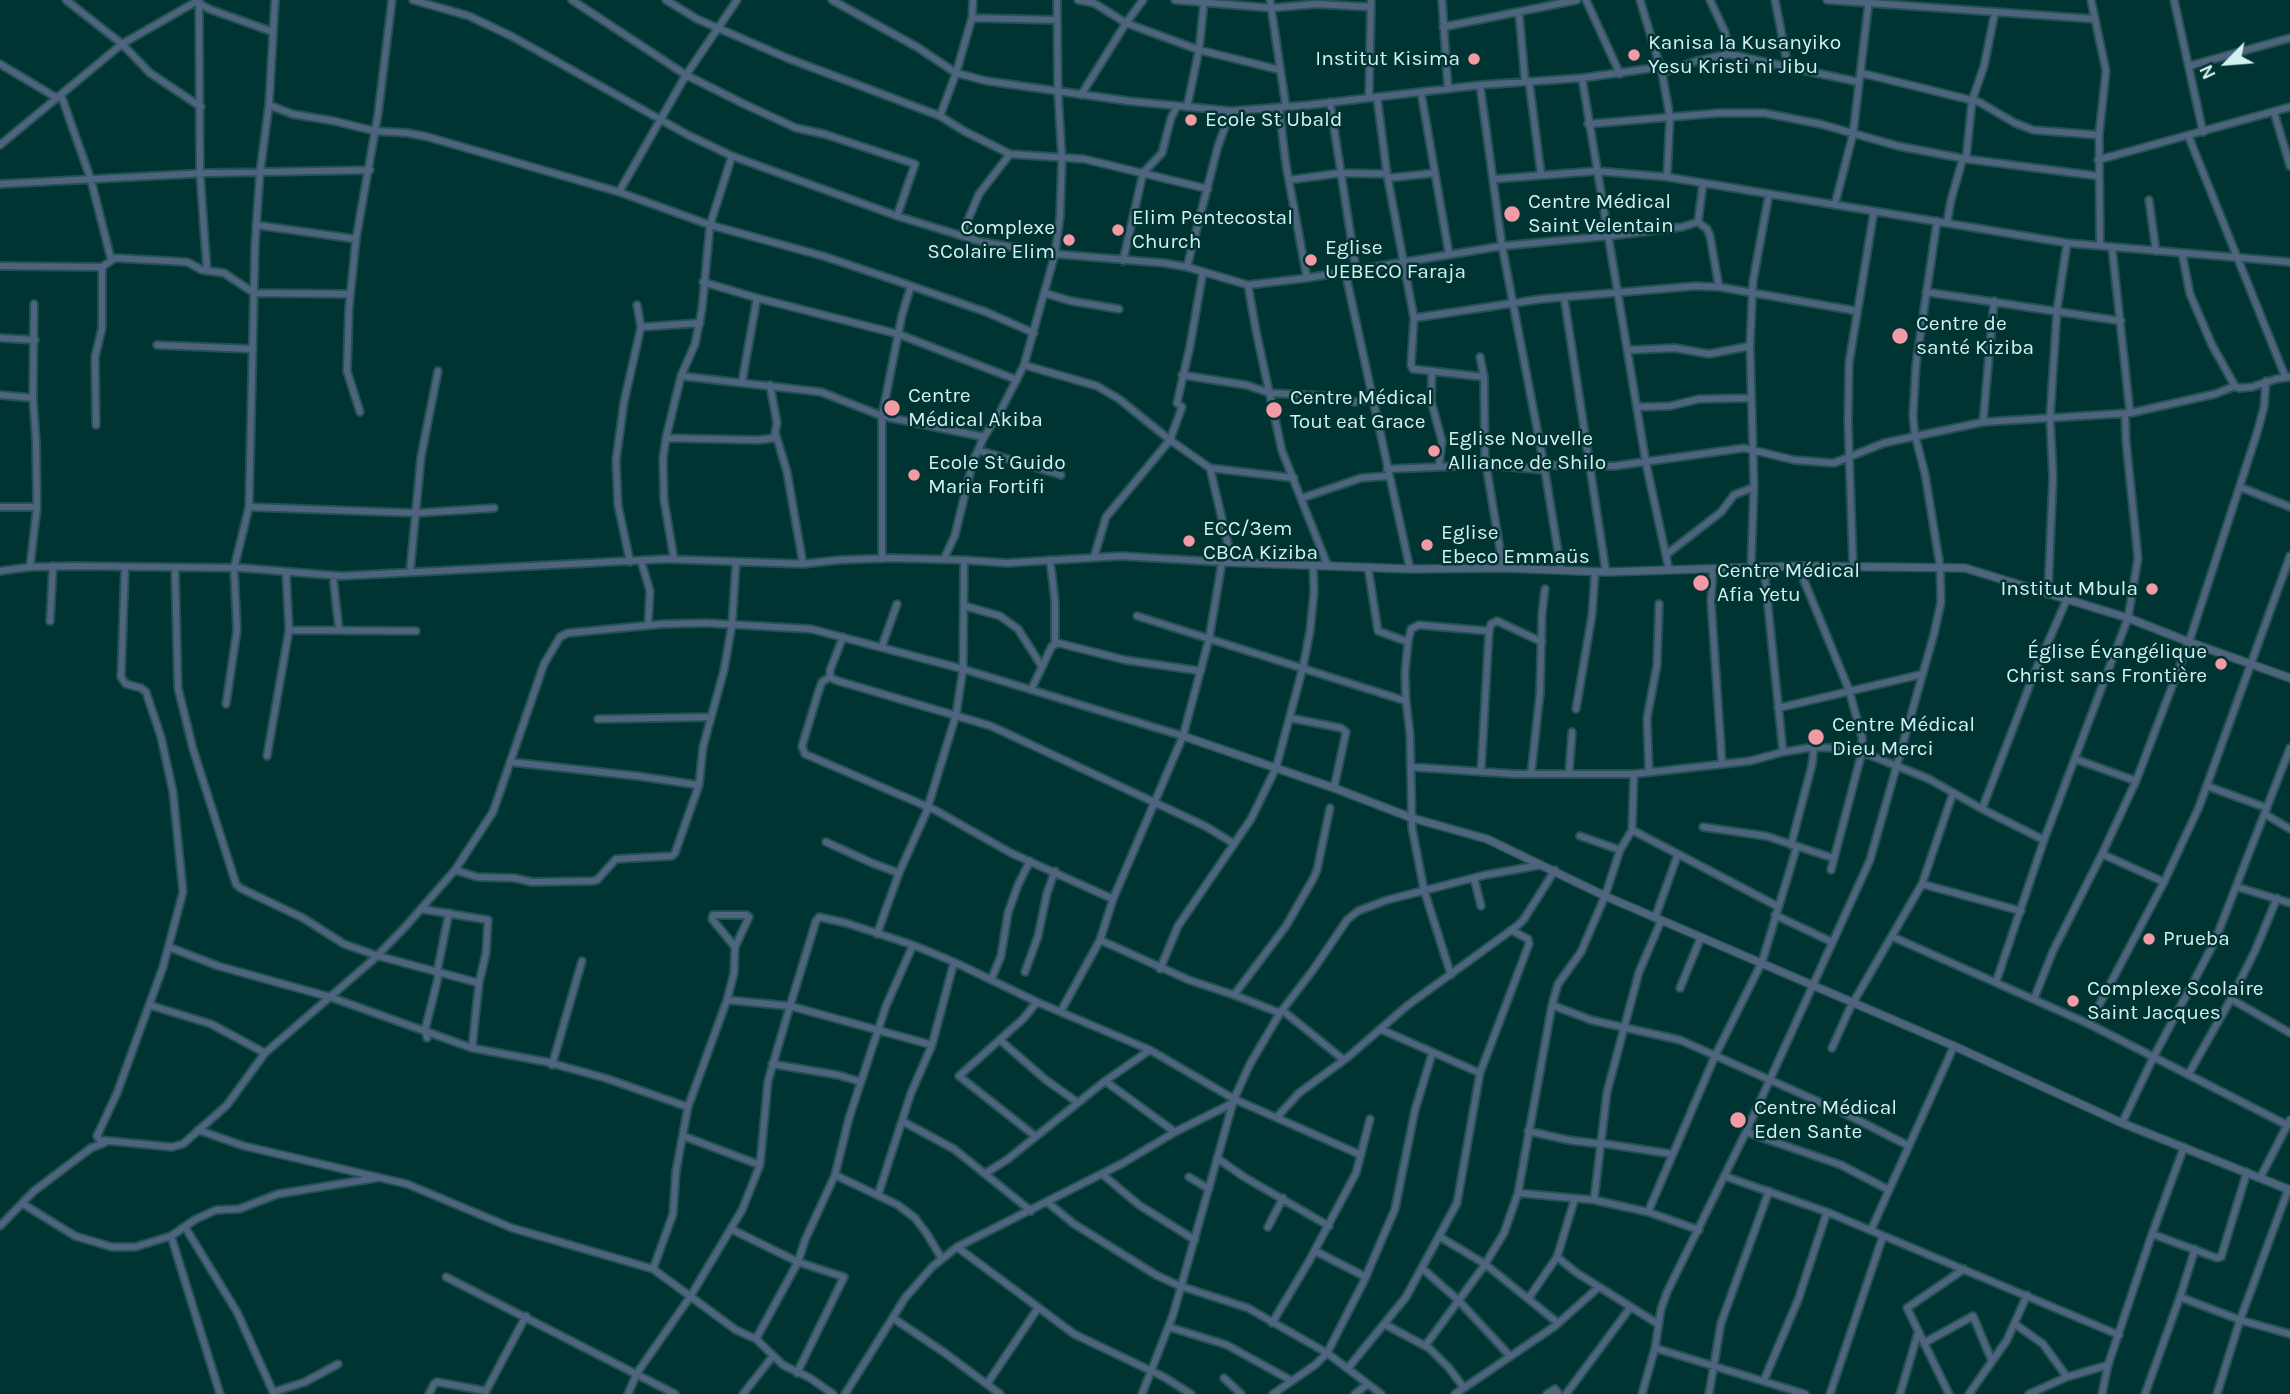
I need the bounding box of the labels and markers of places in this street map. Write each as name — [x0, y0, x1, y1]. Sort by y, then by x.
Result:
place label: Kanisa la Kusanyiko Yesu Kristi ni Jibu — [1648, 30, 1841, 80]
place label: Institut Kisima — [1315, 46, 1460, 72]
marker: Kanisa la Kusanyiko Yesu Kristi ni Jibu — [1626, 47, 1642, 63]
marker: Institut Kisima — [1466, 51, 1482, 67]
place label: Ecole St Ubald — [1205, 107, 1342, 133]
marker: Ecole St Ubald — [1183, 112, 1199, 128]
place label: Centre Médical Saint Velentain — [1528, 189, 1674, 239]
marker: Centre Médical Saint Velentain — [1502, 204, 1522, 224]
place label: Elim Pentecostal Church — [1132, 205, 1293, 255]
place label: Complexe SColaire Elim — [927, 215, 1055, 265]
marker: Elim Pentecostal Church — [1110, 222, 1126, 238]
marker: Complexe SColaire Elim — [1061, 232, 1077, 248]
place label: Eglise UEBECO Faraja — [1325, 235, 1466, 285]
marker: Eglise UEBECO Faraja — [1303, 252, 1319, 268]
place label: Centre de santé Kiziba — [1916, 311, 2034, 361]
marker: Centre de santé Kiziba — [1890, 326, 1910, 346]
place label: Centre Médical Akiba — [908, 383, 1043, 433]
place label: Centre Médical Tout eat Grace — [1290, 385, 1433, 435]
marker: Centre Médical Akiba — [882, 398, 902, 418]
marker: Centre Médical Tout eat Grace — [1264, 400, 1284, 420]
place label: Eglise Nouvelle Alliance de Shilo — [1448, 426, 1606, 476]
marker: Eglise Nouvelle Alliance de Shilo — [1426, 443, 1442, 459]
place label: Ecole St Guido Maria Fortifi — [928, 450, 1066, 500]
marker: Ecole St Guido Maria Fortifi — [906, 467, 922, 483]
place label: ECC/3em CBCA Kiziba — [1203, 516, 1318, 566]
place label: Eglise Ebeco Emmaüs — [1441, 520, 1590, 570]
marker: ECC/3em CBCA Kiziba — [1181, 533, 1197, 549]
marker: Eglise Ebeco Emmaüs — [1419, 537, 1435, 553]
place label: Centre Médical Afia Yetu — [1717, 558, 1860, 608]
marker: Centre Médical Afia Yetu — [1691, 573, 1711, 593]
place label: Institut Mbula — [2000, 576, 2138, 602]
marker: Institut Mbula — [2144, 581, 2160, 597]
place label: Église Évangélique Christ sans Frontière — [2006, 639, 2207, 689]
marker: Église Évangélique Christ sans Frontière — [2213, 656, 2229, 672]
place label: Centre Médical Dieu Merci — [1832, 712, 1975, 762]
marker: Centre Médical Dieu Merci — [1806, 727, 1826, 747]
place label: Prueba — [2163, 926, 2230, 952]
marker: Prueba — [2141, 931, 2157, 947]
place label: Complexe Scolaire Saint Jacques — [2087, 976, 2264, 1026]
marker: Complexe Scolaire Saint Jacques — [2065, 993, 2081, 1009]
place label: Centre Médical Eden Sante — [1754, 1095, 1897, 1145]
marker: Centre Médical Eden Sante — [1728, 1110, 1748, 1130]

